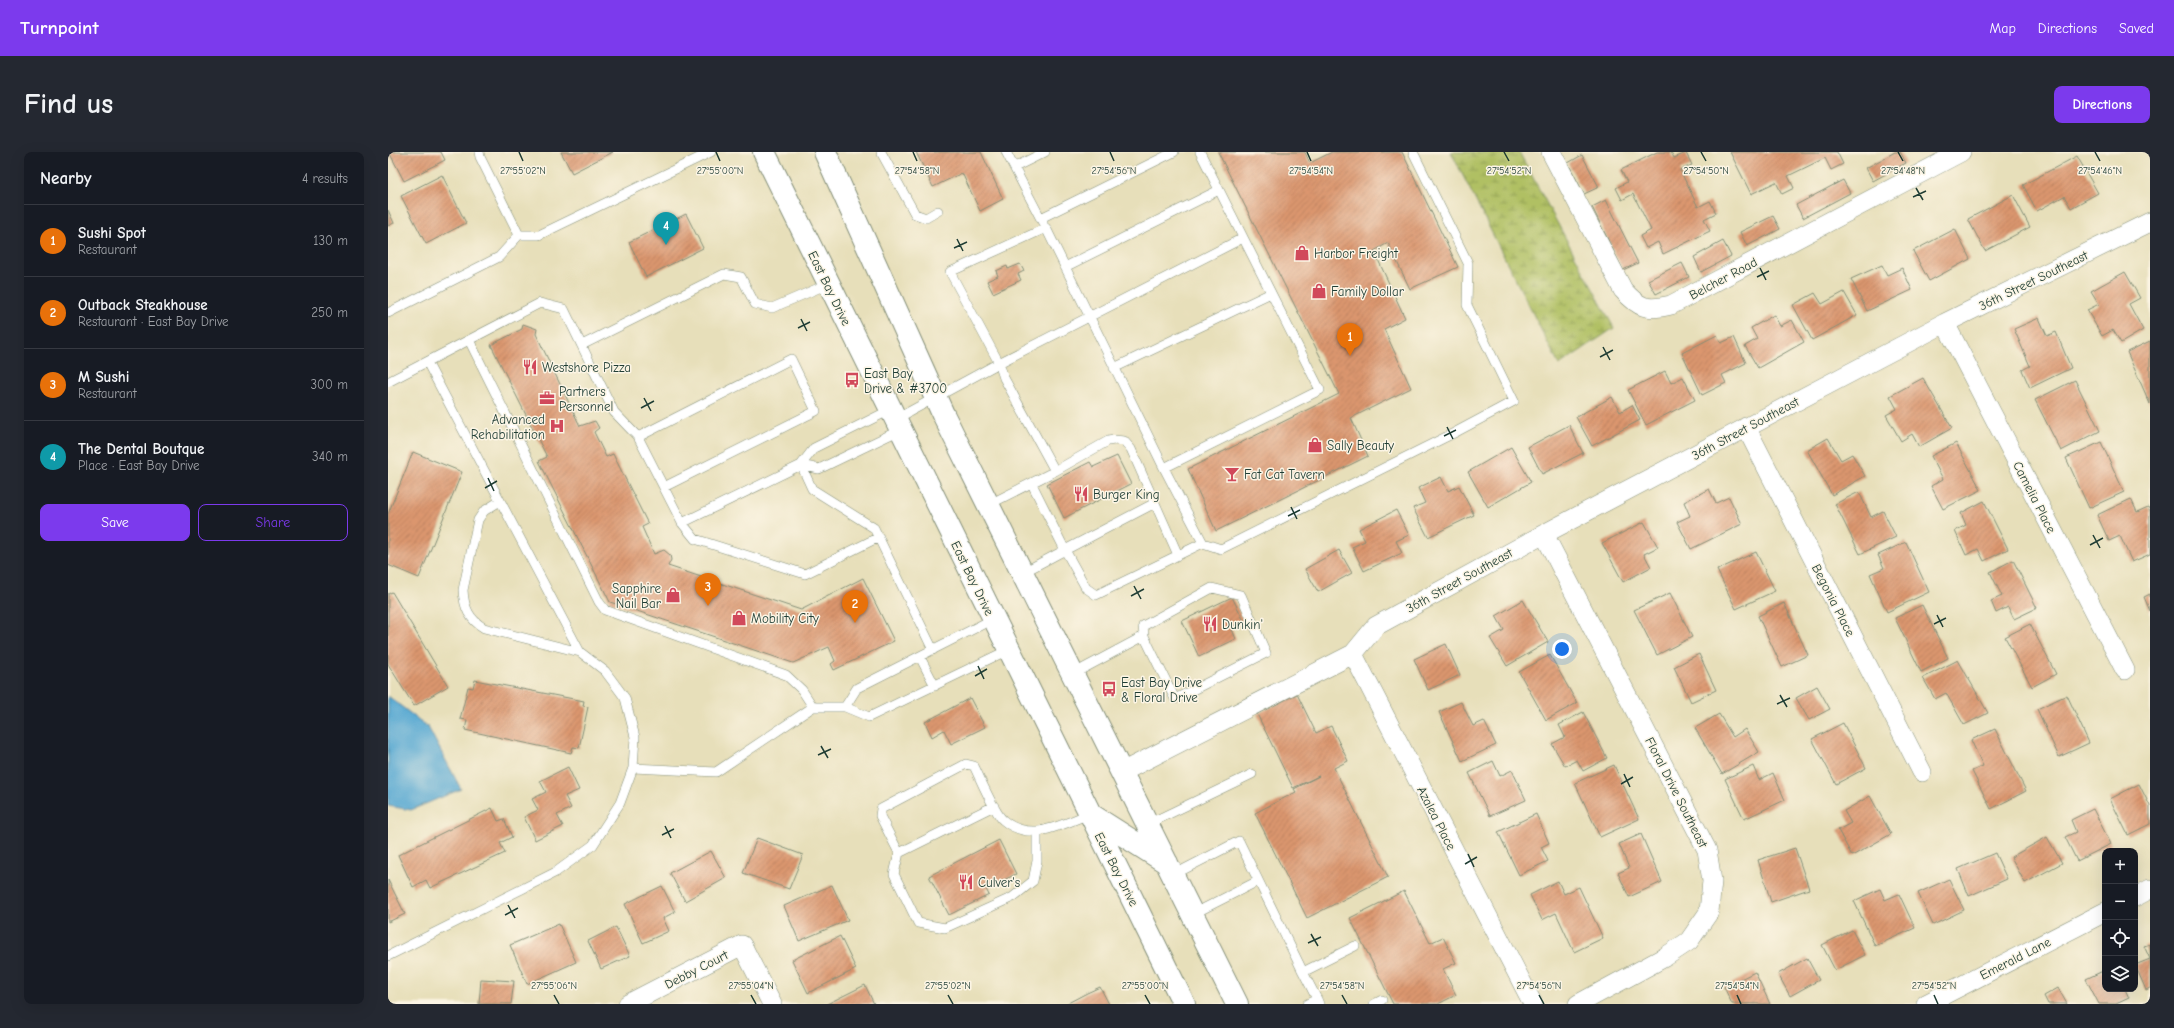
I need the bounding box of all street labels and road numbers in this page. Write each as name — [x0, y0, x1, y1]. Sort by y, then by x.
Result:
street label: 36th Street Southeast — [1976, 247, 2091, 313]
street label: East Bay Drive — [805, 249, 854, 328]
street label: Belcher Road — [1687, 254, 1760, 303]
street label: 36th Street Southeast — [1689, 393, 1803, 463]
street label: Camelia Place — [2010, 459, 2059, 536]
street label: East Bay Drive — [948, 539, 997, 618]
street label: 36th Street Southeast — [1403, 544, 1516, 616]
street label: Begonia Place — [1809, 562, 1858, 639]
street label: Floral Drive Southeast — [1642, 734, 1712, 851]
street label: Azalea Place — [1414, 784, 1459, 853]
street label: East Bay Drive — [1092, 830, 1142, 909]
street label: Emerald Lane — [1977, 934, 2054, 983]
street label: Debby Court — [662, 947, 732, 992]

